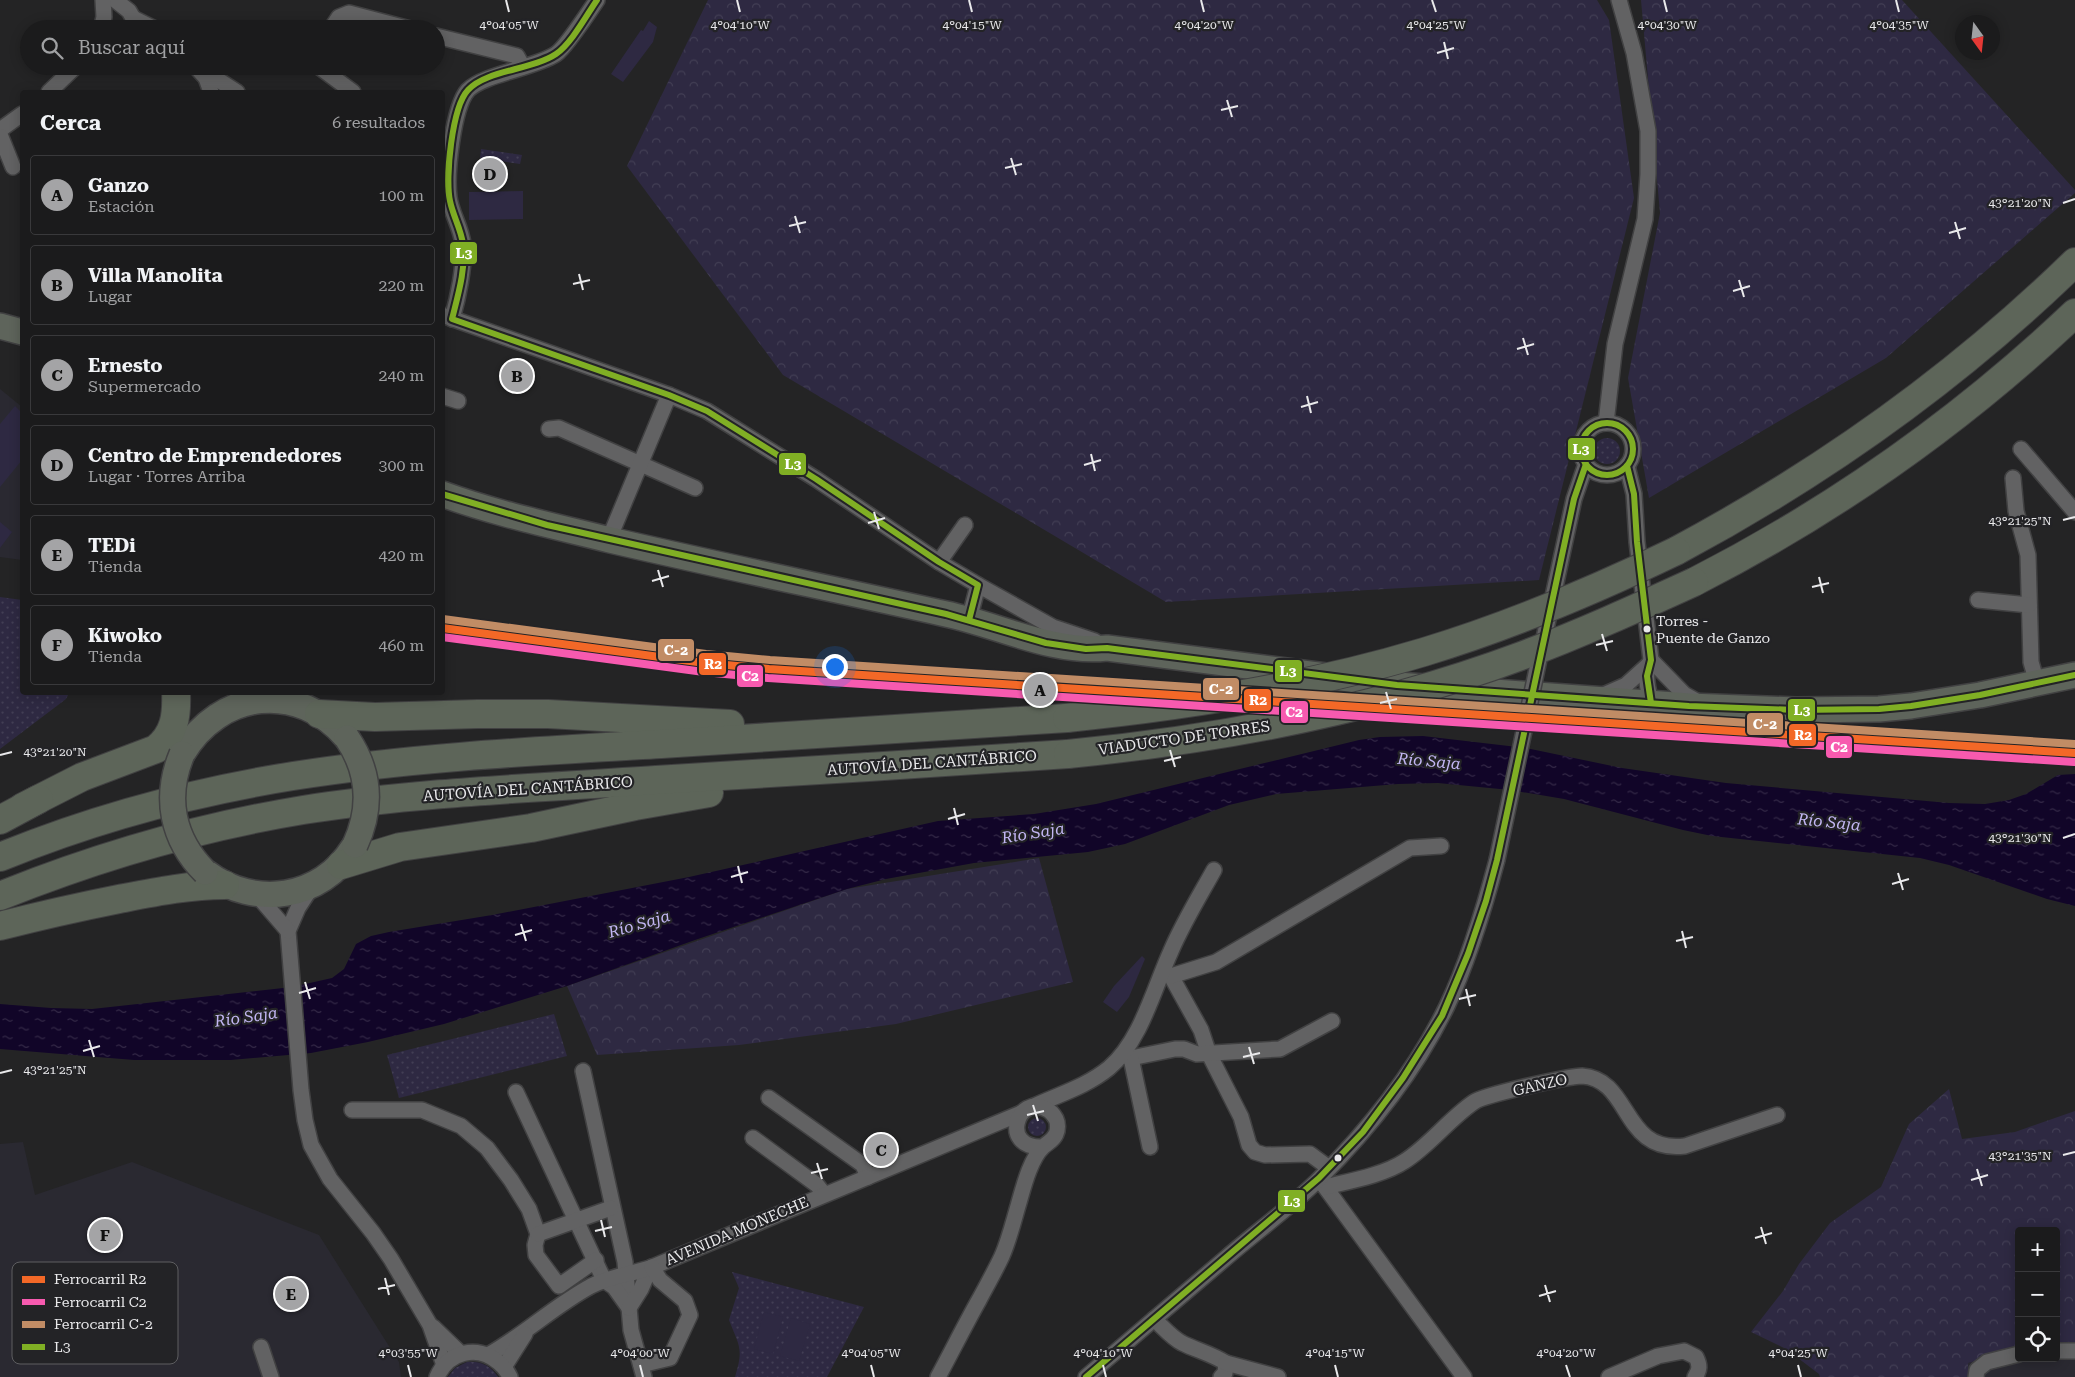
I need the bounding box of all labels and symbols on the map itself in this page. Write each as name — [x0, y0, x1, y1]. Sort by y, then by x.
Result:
north arrow — [1955, 15, 2000, 60]
text: 4°04'05"W — [479, 18, 539, 32]
text: 4°04'10"W — [710, 18, 770, 32]
text: 4°04'15"W — [942, 18, 1002, 32]
text: 4°04'20"W — [1174, 18, 1234, 32]
text: 4°04'25"W — [1406, 18, 1466, 32]
text: 4°04'30"W — [1637, 18, 1697, 32]
text: 4°04'35"W — [1869, 18, 1929, 32]
pin: D — [474, 155, 506, 193]
text: 43°21'20"N — [1988, 196, 2052, 210]
line badge: L3 — [449, 241, 478, 265]
text: L3 — [456, 245, 473, 261]
pin: B — [501, 357, 533, 395]
line badge: L3 — [1567, 437, 1596, 461]
text: L3 — [1573, 441, 1590, 457]
line badge: L3 — [778, 452, 807, 476]
text: L3 — [785, 456, 802, 472]
text: 43°21'25"N — [1988, 514, 2052, 528]
place label: Torres - Puente de Ganzo — [1656, 613, 1770, 646]
marker: Torres - Puente de Ganzo — [1642, 624, 1652, 634]
line badge: C-2 — [657, 638, 695, 662]
text: C-2 — [664, 642, 688, 658]
line badge: R2 — [698, 652, 727, 676]
your location — [822, 654, 848, 680]
text: R2 — [704, 656, 722, 672]
line badge: L3 — [1274, 659, 1303, 683]
text: L3 — [1280, 663, 1297, 679]
line badge: C2 — [736, 664, 764, 688]
text: C2 — [741, 668, 759, 684]
pin: A — [1024, 671, 1056, 709]
line badge: C-2 — [1202, 677, 1240, 701]
text: C-2 — [1209, 681, 1233, 697]
line badge: R2 — [1243, 688, 1272, 712]
text: R2 — [1249, 692, 1267, 708]
line badge: L3 — [1787, 698, 1816, 722]
line badge: C2 — [1280, 700, 1309, 724]
text: L3 — [1794, 702, 1811, 718]
text: C2 — [1285, 704, 1303, 720]
line badge: C-2 — [1746, 712, 1784, 736]
text: C-2 — [1753, 716, 1777, 732]
street label: VIADUCTO DE TORRES — [1097, 717, 1271, 759]
line badge: R2 — [1788, 723, 1817, 747]
text: R2 — [1794, 727, 1812, 743]
line badge: C2 — [1825, 735, 1853, 759]
text: C2 — [1830, 739, 1848, 755]
text: 43°21'20"N — [23, 745, 87, 759]
street label: AUTOVÍA DEL CANTÁBRICO — [827, 747, 1037, 779]
water label: Río Saja — [1396, 749, 1462, 773]
street label: AUTOVÍA DEL CANTÁBRICO — [423, 773, 633, 805]
water label: Río Saja — [1795, 809, 1862, 835]
water label: Río Saja — [999, 819, 1066, 848]
text: 43°21'30"N — [1988, 831, 2052, 845]
water label: Río Saja — [605, 906, 672, 942]
water label: Río Saja — [212, 1003, 279, 1031]
text: 43°21'25"N — [23, 1063, 87, 1077]
street label: GANZO — [1511, 1070, 1569, 1100]
pin: C — [865, 1131, 897, 1169]
text: 43°21'35"N — [1988, 1149, 2052, 1163]
unlabelled marker — [1333, 1153, 1343, 1163]
line badge: L3 — [1277, 1189, 1306, 1213]
street label: AVENIDA MONECHE — [663, 1193, 811, 1269]
text: L3 — [1284, 1193, 1301, 1209]
pin: F — [89, 1216, 121, 1254]
legend — [12, 1262, 178, 1364]
text: Ferrocarril R2 — [54, 1271, 146, 1287]
pin: E — [275, 1275, 307, 1313]
text: Ferrocarril C2 — [54, 1294, 147, 1310]
text: Ferrocarril C-2 — [54, 1316, 153, 1332]
text: L3 — [54, 1339, 71, 1355]
text: 4°03'55"W — [378, 1346, 438, 1360]
text: 4°04'00"W — [610, 1346, 670, 1360]
text: 4°04'05"W — [841, 1346, 901, 1360]
text: 4°04'10"W — [1073, 1346, 1133, 1360]
text: 4°04'15"W — [1305, 1346, 1365, 1360]
text: 4°04'20"W — [1536, 1346, 1596, 1360]
text: 4°04'25"W — [1768, 1346, 1828, 1360]

